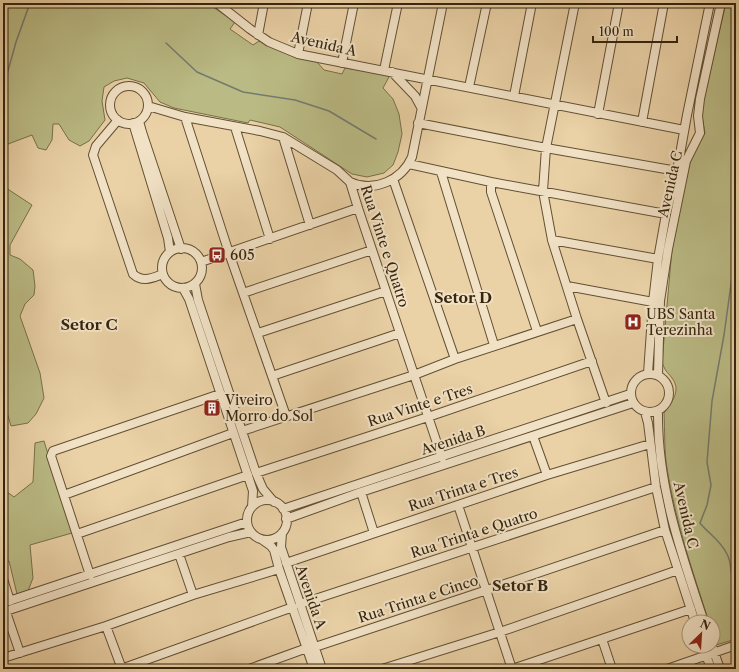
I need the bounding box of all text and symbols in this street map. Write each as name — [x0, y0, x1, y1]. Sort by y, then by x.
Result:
scale bar — [593, 18, 677, 44]
text: 100 m — [599, 24, 634, 39]
street label: Avenida A — [288, 27, 359, 60]
street label: Avenida C — [653, 149, 686, 220]
street label: Rua Vinte e Quatro — [357, 183, 413, 309]
bus stop icon: 605 — [207, 245, 227, 265]
place label: 605 — [230, 246, 255, 264]
district label: Setor D — [434, 288, 492, 307]
place label: UBS Santa Terezinha — [646, 305, 716, 339]
hospital icon: UBS Santa Terezinha — [623, 312, 643, 332]
district label: Setor C — [60, 315, 118, 334]
street label: Rua Vinte e Tres — [365, 380, 475, 430]
place label: Viveiro Morro do Sol — [224, 391, 313, 425]
building icon: Viveiro Morro do Sol — [202, 398, 222, 418]
street label: Avenida B — [417, 421, 488, 459]
street label: Rua Trinta e Tres — [406, 463, 520, 515]
street label: Avenida C — [669, 479, 702, 550]
street label: Rua Trinta e Quatro — [408, 504, 540, 562]
street label: Avenida A — [291, 562, 331, 632]
street label: Rua Trinta e Cinco — [356, 571, 480, 627]
district label: Setor B — [492, 576, 548, 595]
north arrow — [681, 614, 721, 654]
text: N — [698, 617, 713, 633]

